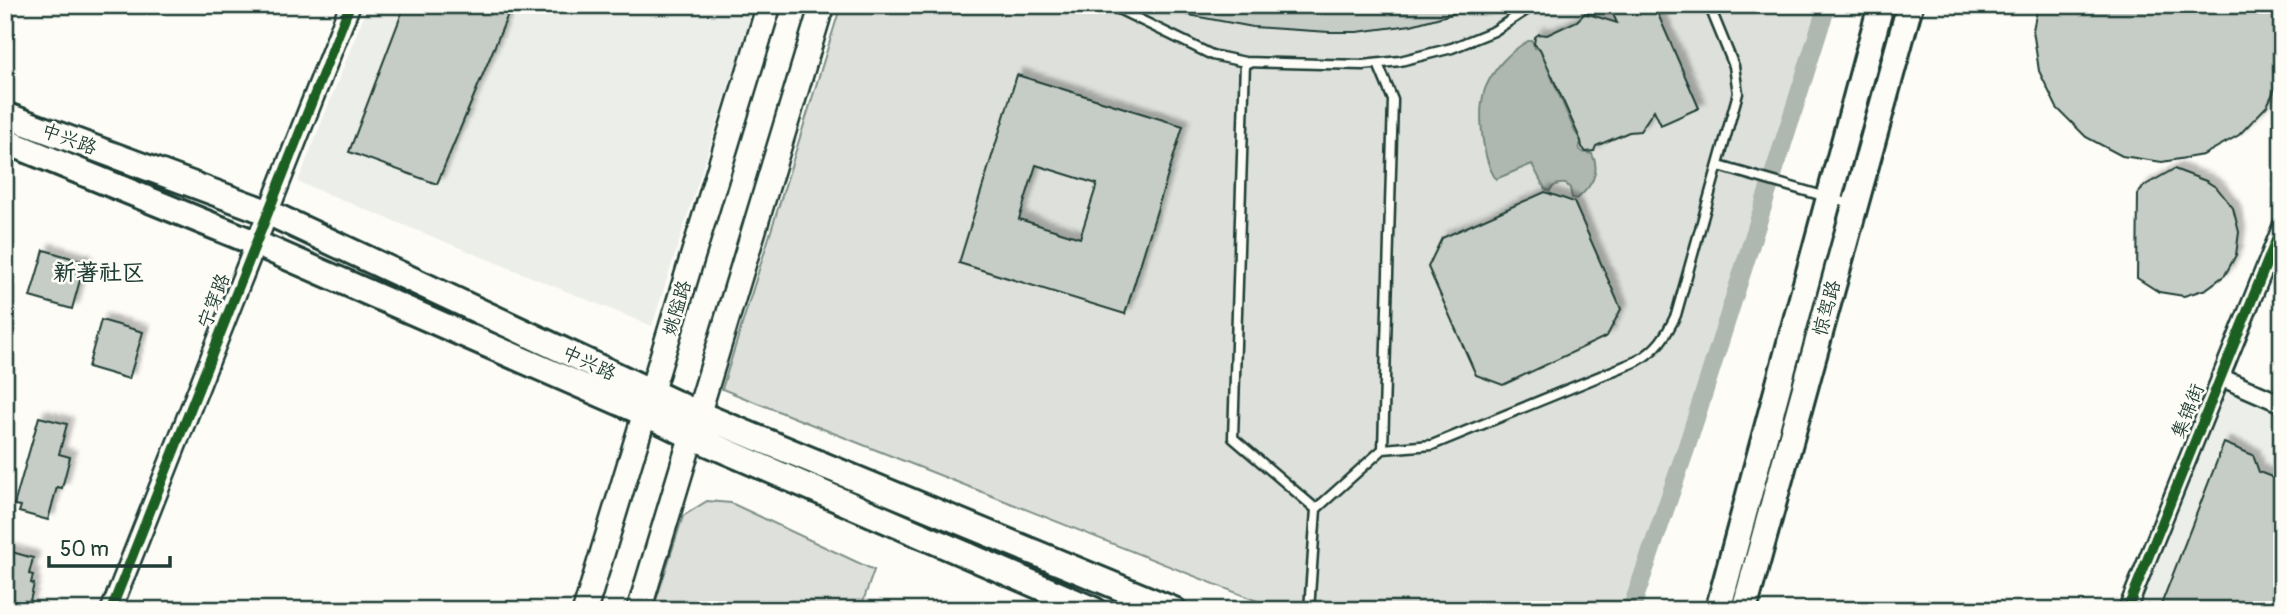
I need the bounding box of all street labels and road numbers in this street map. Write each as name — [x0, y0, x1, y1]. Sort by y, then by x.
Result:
street label: 中兴路 — [38, 118, 100, 160]
street label: 宁穿路 — [193, 270, 235, 332]
street label: 姚隘路 — [657, 277, 697, 339]
street label: 惊驾路 — [1808, 277, 1846, 339]
street label: 中兴路 — [558, 340, 620, 386]
street label: 集锦街 — [2166, 380, 2210, 442]

